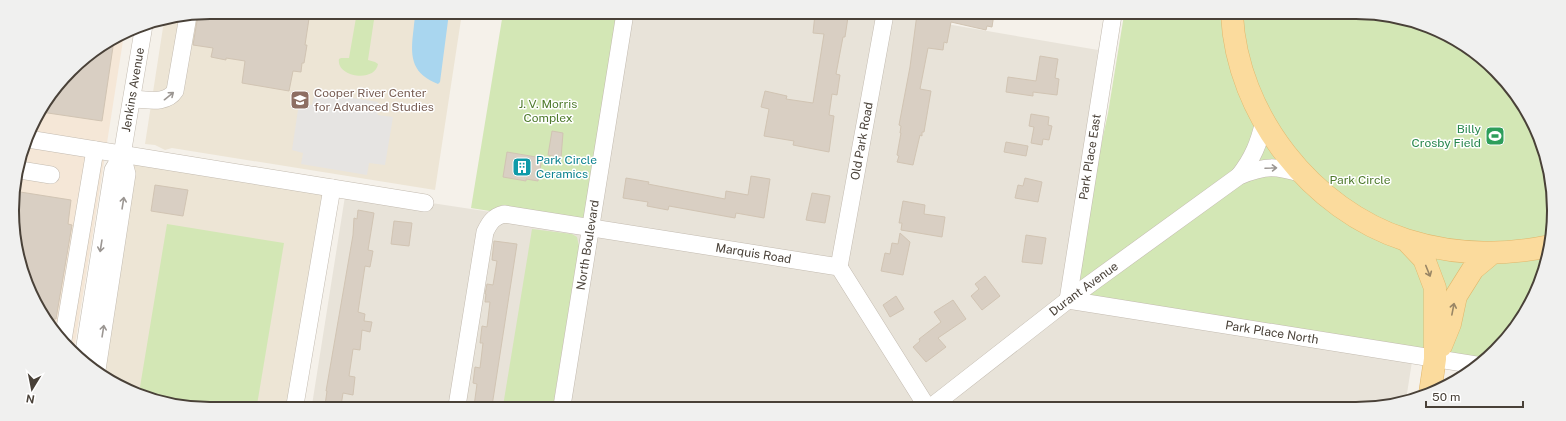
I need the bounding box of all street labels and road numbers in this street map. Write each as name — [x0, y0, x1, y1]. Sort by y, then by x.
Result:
street label: Jenkins Avenue — [119, 46, 147, 133]
street label: Old Park Road — [848, 101, 876, 181]
street label: Park Place East — [1076, 113, 1104, 201]
street label: North Boulevard — [574, 199, 602, 291]
street label: Marquis Road — [715, 241, 792, 266]
street label: Durant Avenue — [1046, 259, 1121, 319]
street label: Park Place North — [1224, 318, 1320, 347]

